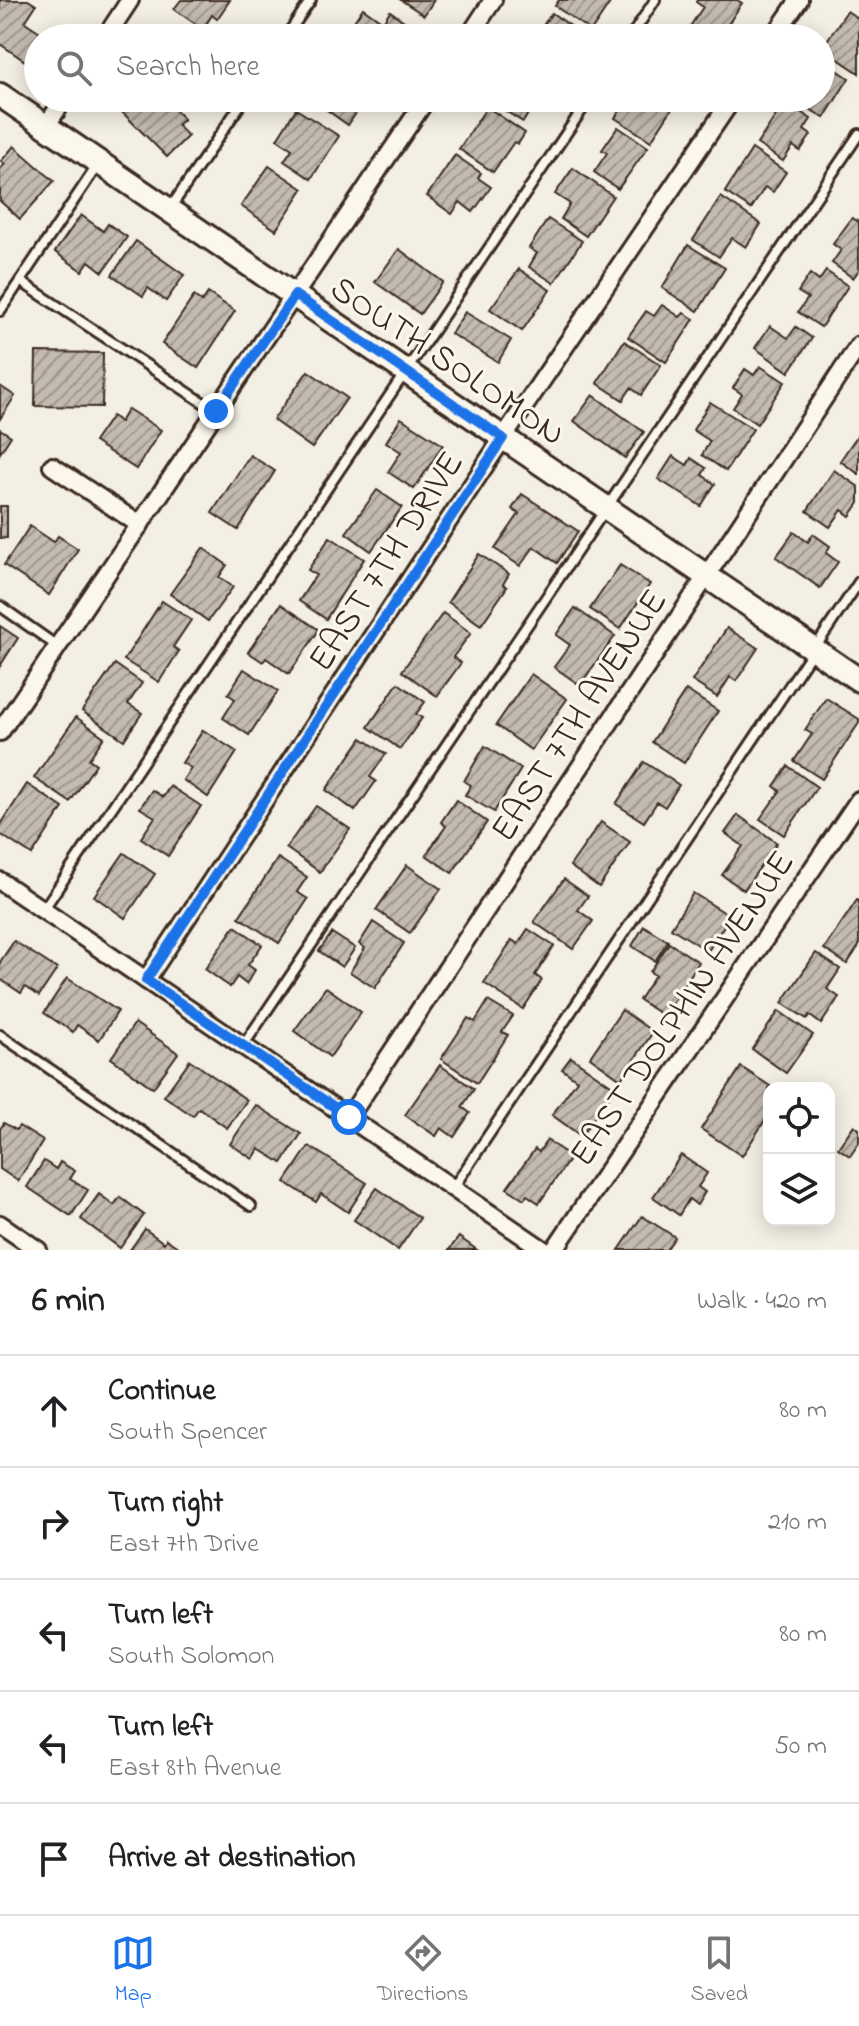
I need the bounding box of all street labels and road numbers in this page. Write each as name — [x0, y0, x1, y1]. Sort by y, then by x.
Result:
street label: SOUTH SOLOMON — [318, 264, 575, 461]
street label: EAST 7TH DRIVE — [297, 442, 479, 683]
street label: EAST 7TH AVENUE — [479, 580, 682, 853]
street label: EAST DOLPHIN AVENUE — [558, 841, 810, 1178]

